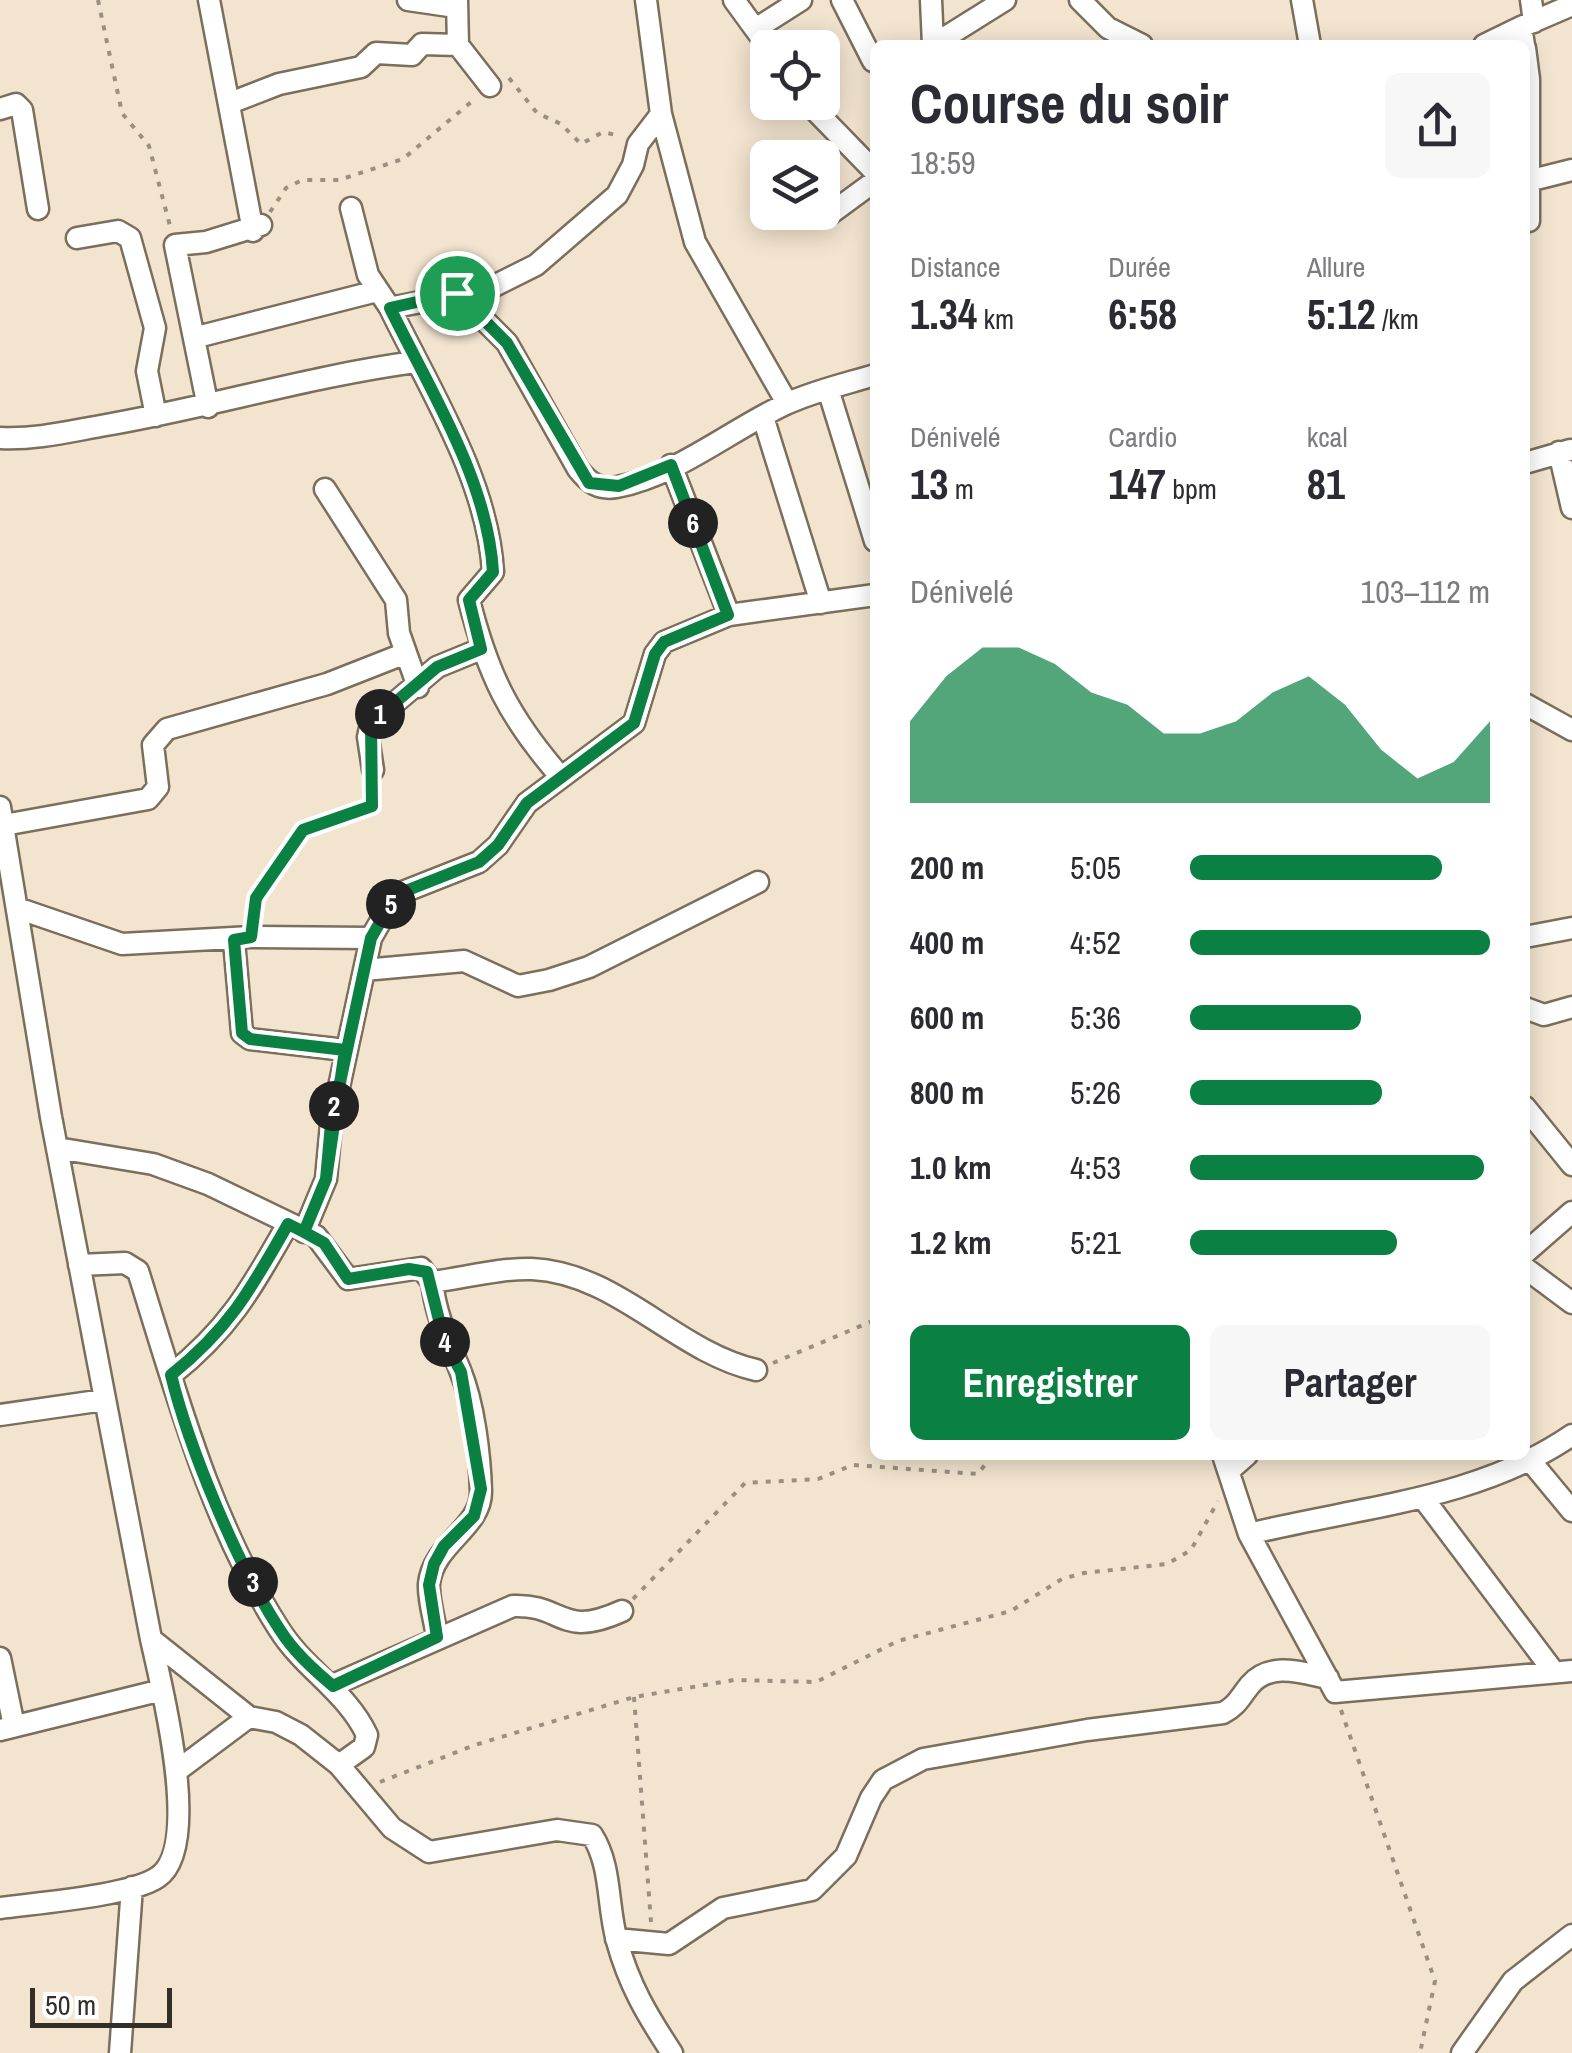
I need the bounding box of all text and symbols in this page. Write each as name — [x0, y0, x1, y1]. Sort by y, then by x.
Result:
map controls — [750, 30, 840, 230]
button: locate — [750, 30, 840, 120]
text: Course du soir — [910, 66, 1228, 140]
button: share — [1385, 73, 1490, 178]
button: layers — [750, 140, 840, 230]
text: 18:59 — [910, 141, 976, 184]
text: Distance — [910, 248, 1001, 286]
text: Durée — [1108, 248, 1171, 286]
text: Allure — [1307, 248, 1365, 286]
pin — [415, 251, 500, 336]
icon: arrive — [430, 266, 485, 321]
text: 1.34 — [910, 286, 977, 342]
text: 6:58 — [1108, 286, 1177, 342]
text: 5:12 — [1307, 286, 1376, 342]
text: km — [977, 300, 1014, 338]
text: /km — [1376, 300, 1419, 338]
text: Dénivelé — [910, 418, 1001, 456]
text: Cardio — [1108, 418, 1177, 456]
text: kcal — [1307, 418, 1347, 456]
text: 13 — [910, 456, 948, 512]
text: 147 — [1108, 456, 1166, 512]
text: 81 — [1307, 456, 1345, 512]
text: m — [948, 470, 974, 508]
text: bpm — [1166, 470, 1217, 508]
pin: 6 — [668, 498, 718, 548]
text: 6 — [687, 504, 699, 542]
text: Dénivelé — [910, 570, 1014, 613]
text: 103–112 m — [1361, 570, 1490, 613]
pin: 1 — [355, 689, 405, 739]
text: 1 — [374, 695, 386, 733]
text: 200 m — [910, 846, 984, 889]
text: 5:05 — [1070, 846, 1121, 889]
pin: 5 — [366, 879, 416, 929]
text: 5 — [385, 885, 397, 923]
text: 400 m — [910, 921, 984, 964]
text: 4:52 — [1070, 921, 1121, 964]
text: 600 m — [910, 996, 984, 1039]
text: 5:36 — [1070, 996, 1121, 1039]
text: 800 m — [910, 1071, 984, 1114]
text: 5:26 — [1070, 1071, 1121, 1114]
pin: 2 — [309, 1081, 359, 1131]
text: 2 — [328, 1087, 340, 1125]
text: 1.0 km — [910, 1146, 992, 1189]
text: 4:53 — [1070, 1146, 1121, 1189]
text: 1.2 km — [910, 1221, 992, 1264]
text: 5:21 — [1070, 1221, 1121, 1264]
pin: 4 — [420, 1317, 470, 1367]
text: 4 — [439, 1323, 451, 1361]
button: Enregistrer — [910, 1325, 1190, 1440]
button: Partager — [1210, 1325, 1490, 1440]
pin: 3 — [228, 1557, 278, 1607]
text: 3 — [247, 1563, 259, 1601]
scale bar — [30, 1983, 172, 2028]
text: 50 m — [45, 1986, 96, 2024]

